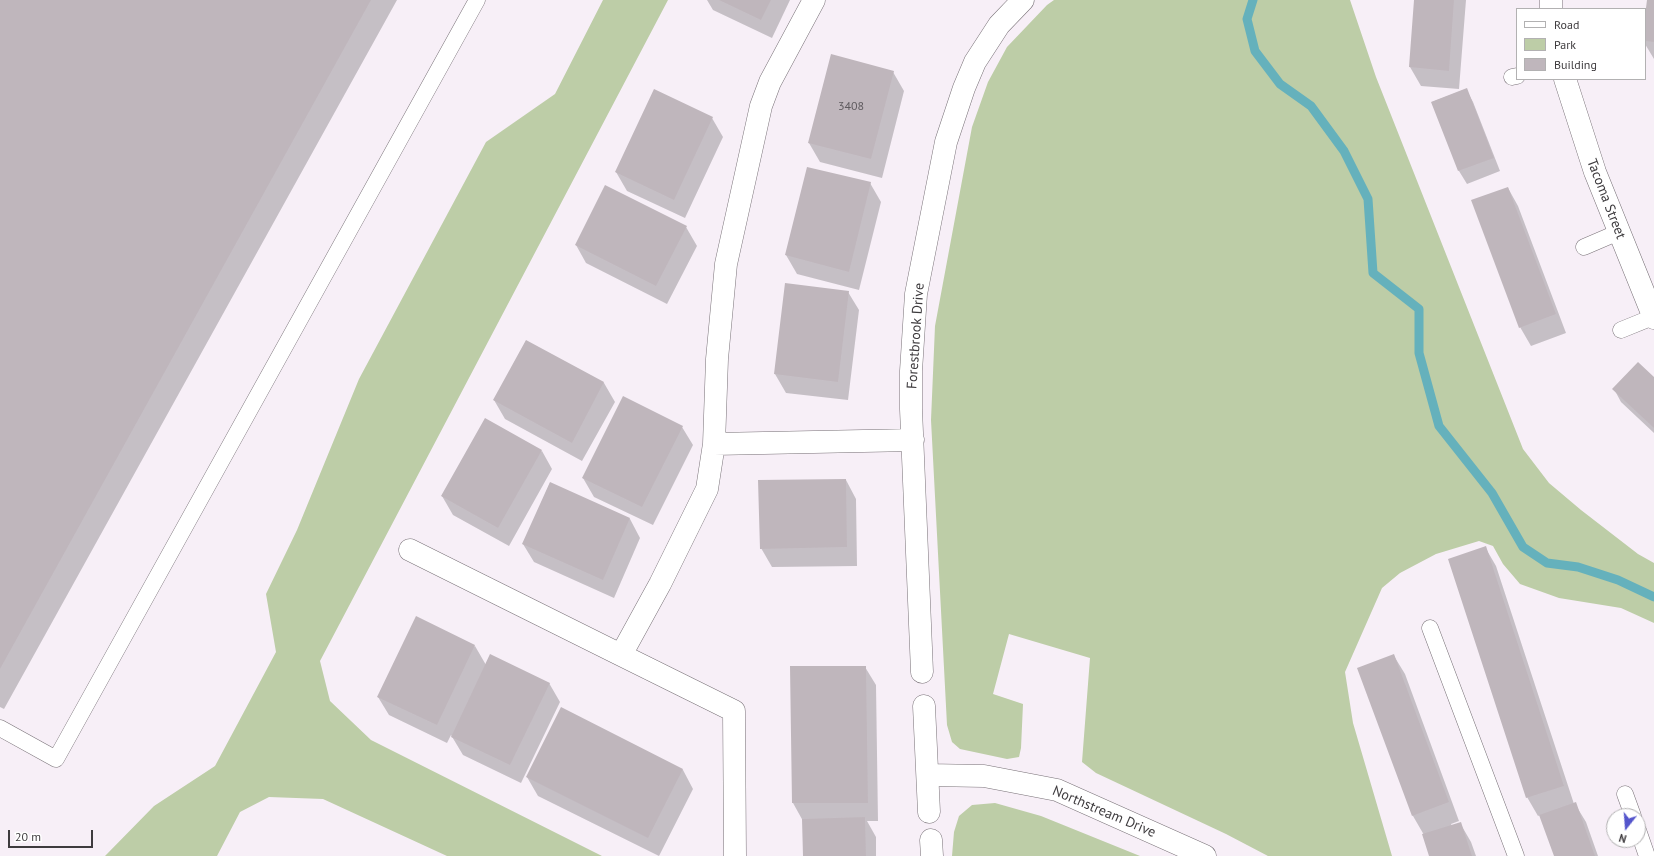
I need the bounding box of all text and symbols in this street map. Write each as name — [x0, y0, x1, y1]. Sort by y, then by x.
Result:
legend — [1516, 8, 1646, 80]
text: Road — [1554, 17, 1579, 32]
text: Park — [1554, 37, 1576, 52]
text: Building — [1554, 57, 1597, 72]
house number: 3408 — [838, 100, 864, 114]
street label: Tacoma Street — [1583, 157, 1629, 241]
street label: Forestbrook Drive — [904, 282, 928, 390]
street label: Northstream Drive — [1050, 783, 1158, 841]
north arrow — [1606, 808, 1646, 848]
scale bar — [10, 822, 95, 848]
text: 20 m — [15, 829, 41, 844]
text: N — [1617, 831, 1628, 846]

